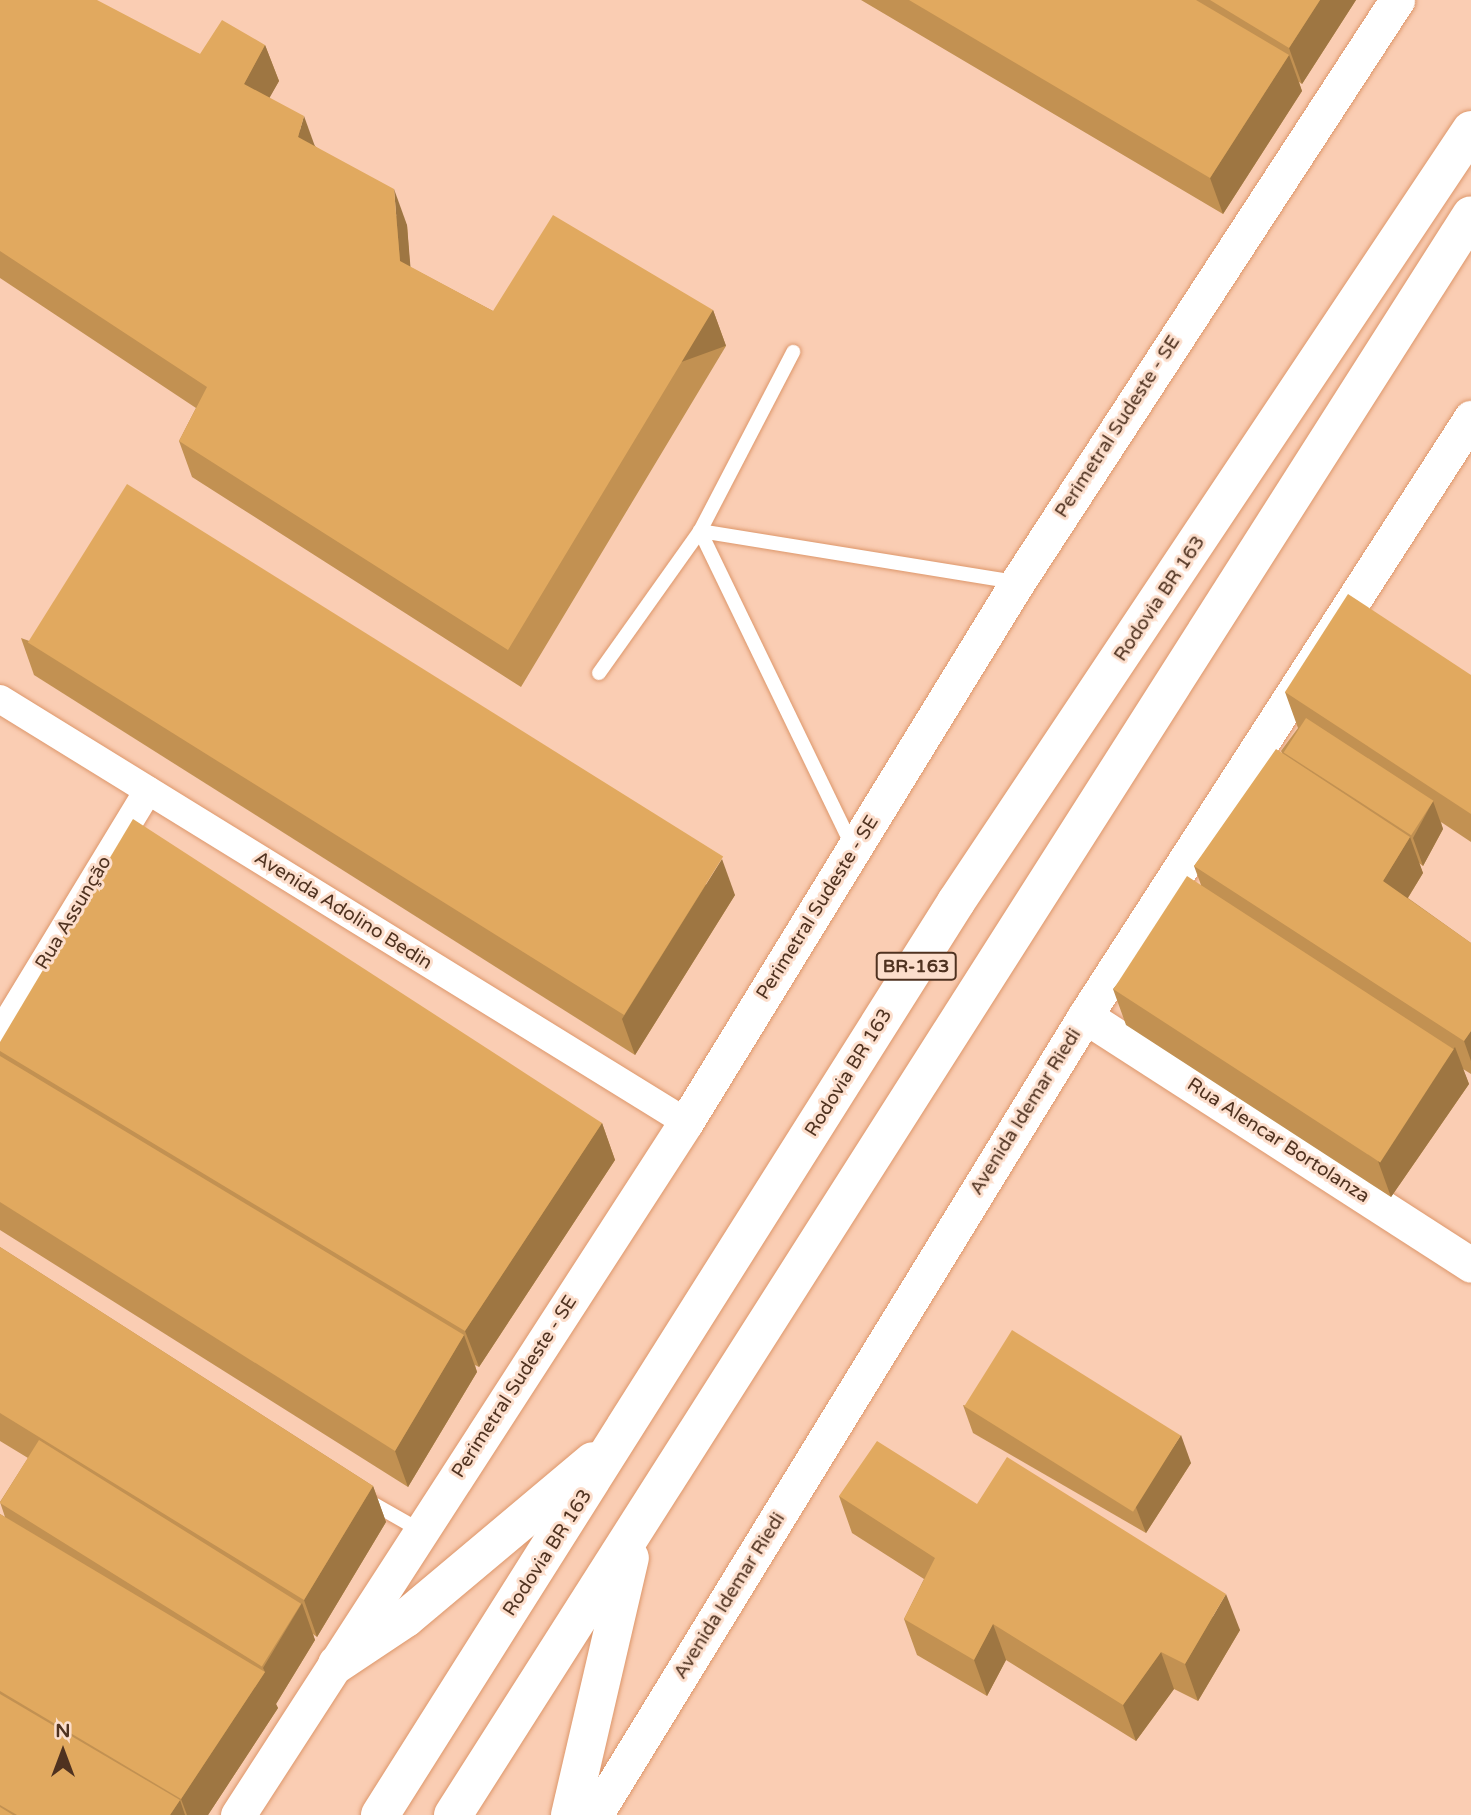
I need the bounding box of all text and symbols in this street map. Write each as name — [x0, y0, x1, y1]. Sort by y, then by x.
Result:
street label: Perimetral Sudeste - SE — [1051, 332, 1185, 522]
street label: Rodovia BR 163 — [1110, 532, 1210, 666]
street label: Perimetral Sudeste - SE — [752, 812, 884, 1004]
street label: Avenida Adolino Bedin — [250, 847, 436, 975]
street label: Rua Assunção — [31, 852, 117, 974]
road number: BR-163 — [874, 951, 958, 981]
street label: Rodovia BR 163 — [801, 1005, 897, 1141]
street label: Avenida Idemar Riedi — [965, 1025, 1087, 1199]
street label: Rua Alencar Bortolanza — [1183, 1074, 1373, 1208]
street label: Perimetral Sudeste - SE — [448, 1292, 582, 1482]
street label: Rodovia BR 163 — [499, 1485, 597, 1621]
street label: Avenida Idemar Riedi — [669, 1509, 791, 1683]
north arrow — [28, 1717, 98, 1787]
text: N — [55, 1720, 71, 1742]

